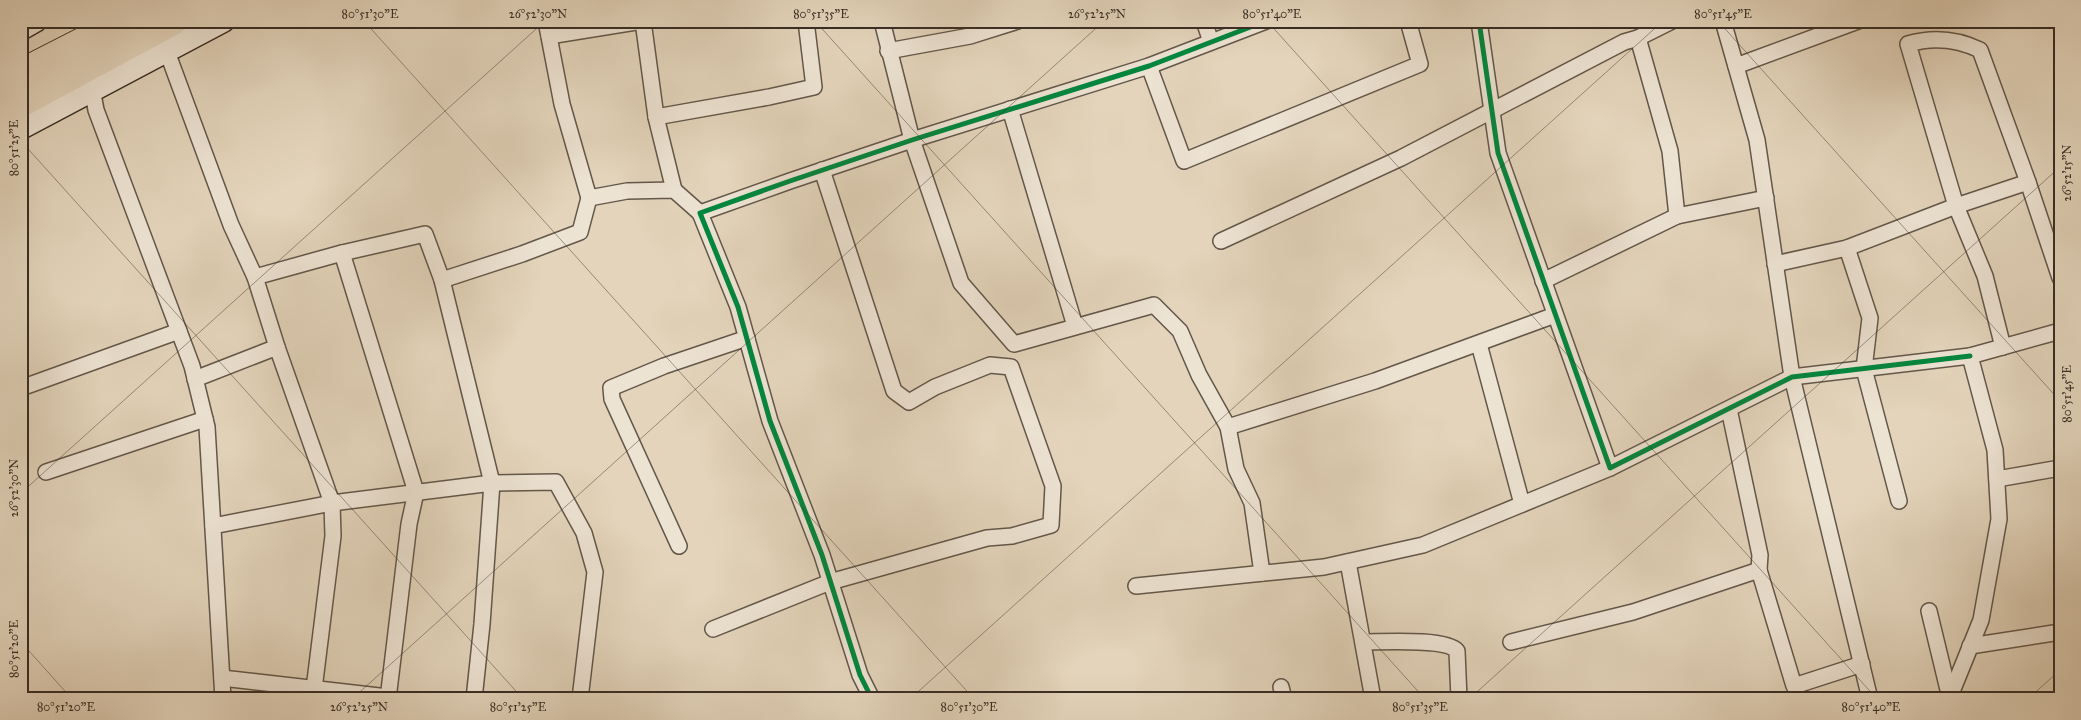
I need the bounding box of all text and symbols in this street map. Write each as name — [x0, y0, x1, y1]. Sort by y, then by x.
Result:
text: 80°51'30"E — [342, 7, 399, 21]
text: 26°52'30"N — [509, 7, 567, 21]
text: 80°51'35"E — [793, 7, 849, 21]
text: 26°52'25"N — [1068, 7, 1126, 21]
text: 80°51'40"E — [1243, 7, 1302, 21]
text: 80°51'45"E — [1694, 7, 1752, 21]
text: 80°51'25"E — [7, 119, 21, 176]
text: 26°52'15"N — [2060, 145, 2074, 201]
text: 80°51'45"E — [2060, 365, 2074, 423]
text: 26°52'30"N — [7, 459, 21, 517]
text: 80°51'20"E — [7, 620, 21, 678]
text: 80°51'20"E — [37, 700, 95, 714]
text: 26°52'25"N — [330, 700, 388, 714]
text: 80°51'25"E — [490, 700, 547, 714]
text: 80°51'30"E — [941, 700, 998, 714]
text: 80°51'35"E — [1392, 700, 1448, 714]
text: 80°51'40"E — [1842, 700, 1901, 714]

